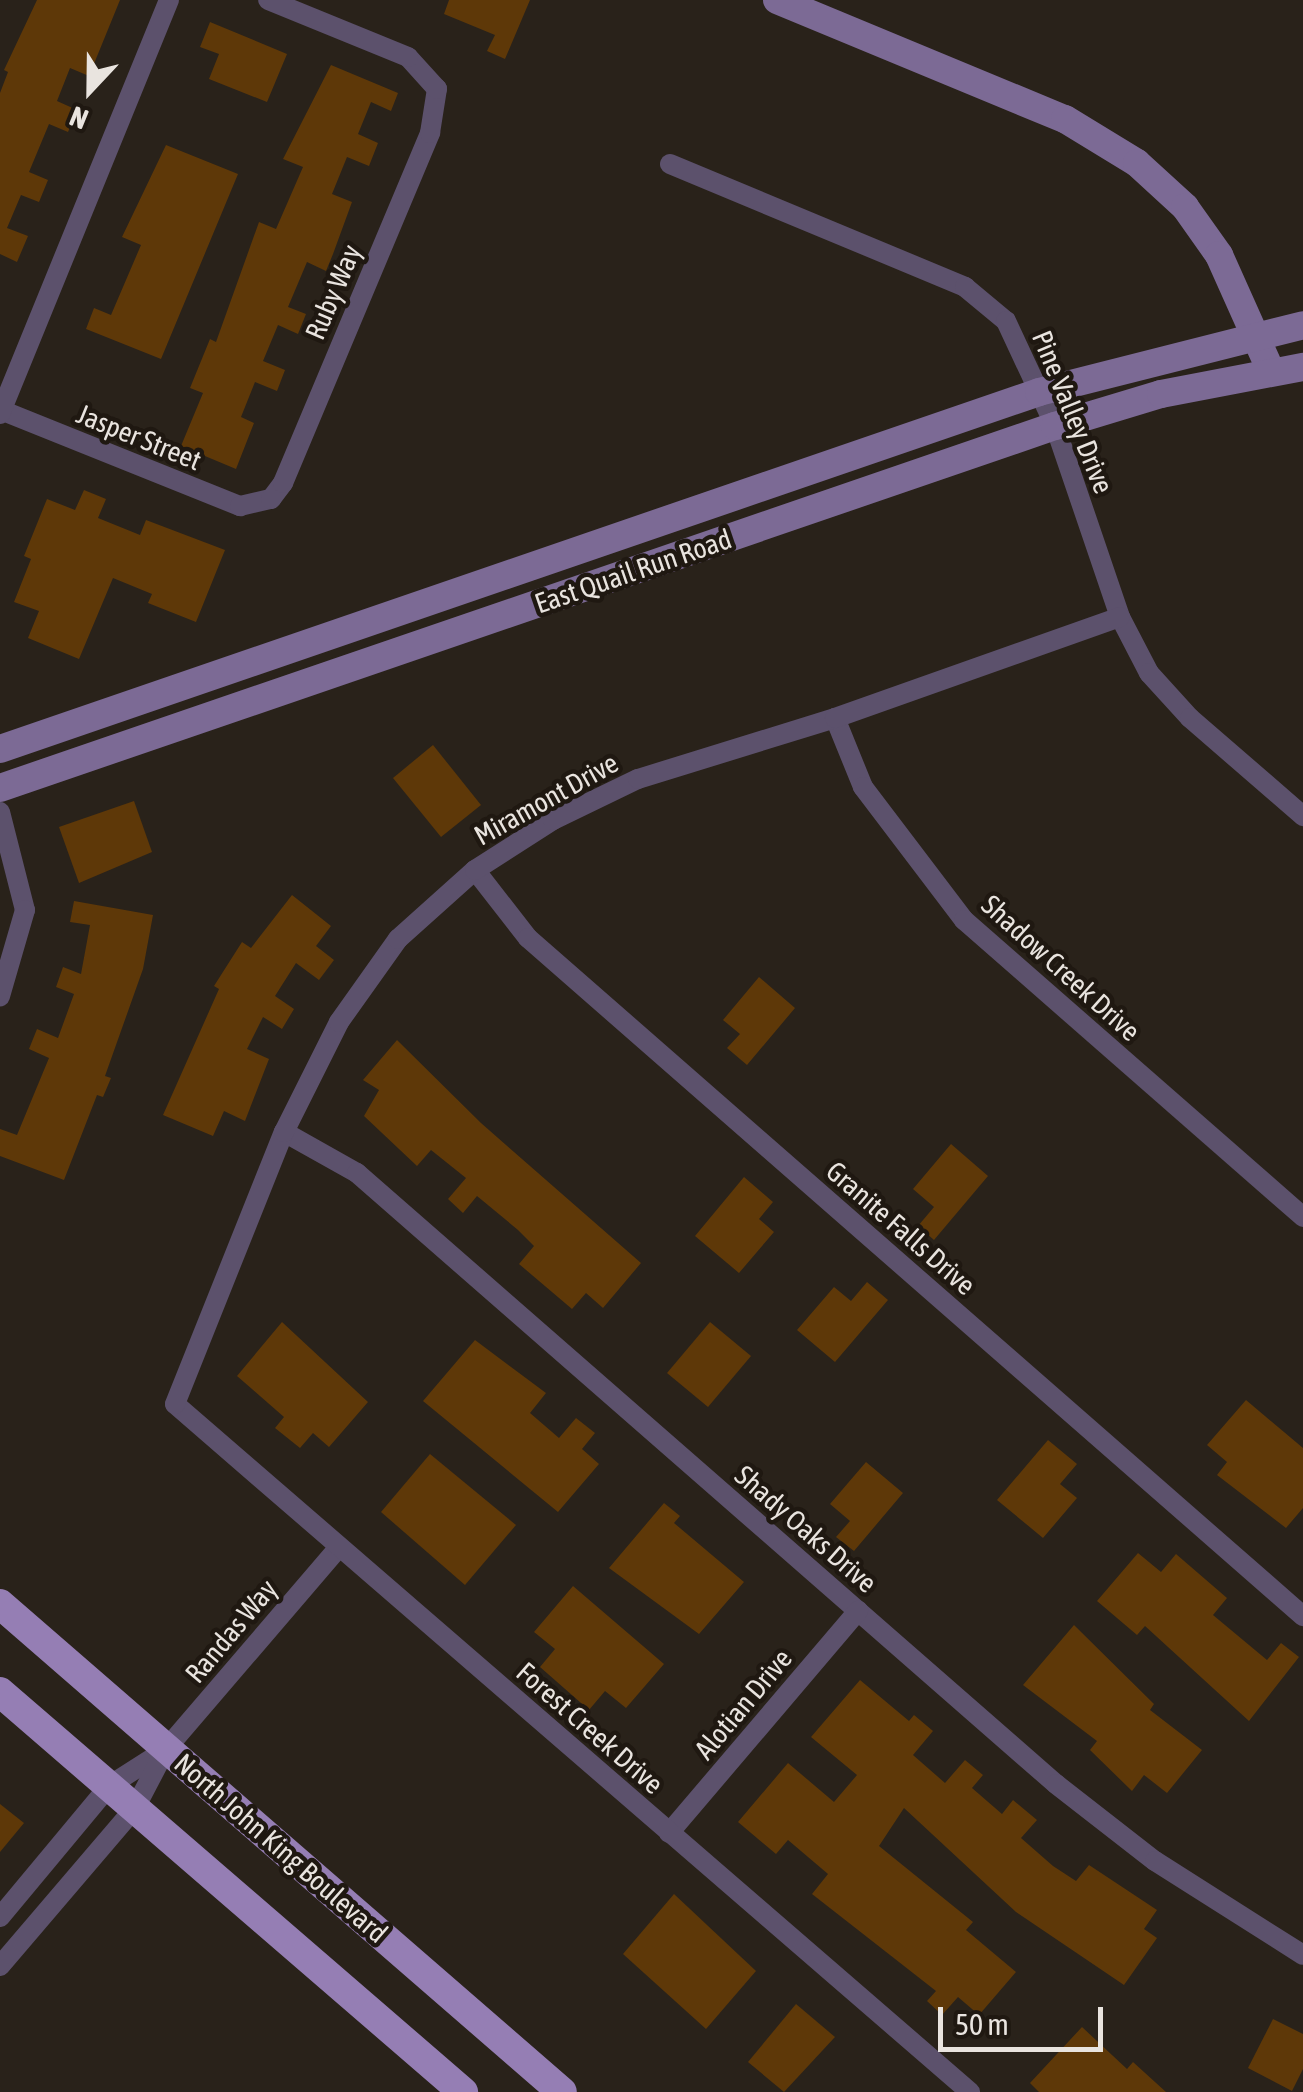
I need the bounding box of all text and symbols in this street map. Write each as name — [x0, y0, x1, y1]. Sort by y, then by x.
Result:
north arrow — [40, 40, 140, 140]
text: N — [65, 100, 92, 136]
street label: Ruby Way — [298, 239, 368, 345]
street label: Pine Valley Drive — [1025, 326, 1121, 498]
street label: Jasper Street — [72, 397, 206, 477]
street label: East Quail Run Road — [530, 522, 736, 620]
street label: Miramont Drive — [468, 746, 624, 852]
street label: Shadow Creek Drive — [975, 888, 1147, 1048]
street label: Granite Falls Drive — [820, 1154, 982, 1302]
street label: Shady Oaks Drive — [728, 1458, 884, 1600]
street label: Randas Way — [178, 1572, 284, 1690]
street label: Alotian Drive — [687, 1642, 799, 1766]
street label: Forest Creek Drive — [510, 1655, 670, 1801]
street label: North John King Boulevard — [168, 1746, 394, 1950]
scale bar — [943, 1987, 1108, 2049]
text: 50 m — [955, 2007, 1009, 2041]

